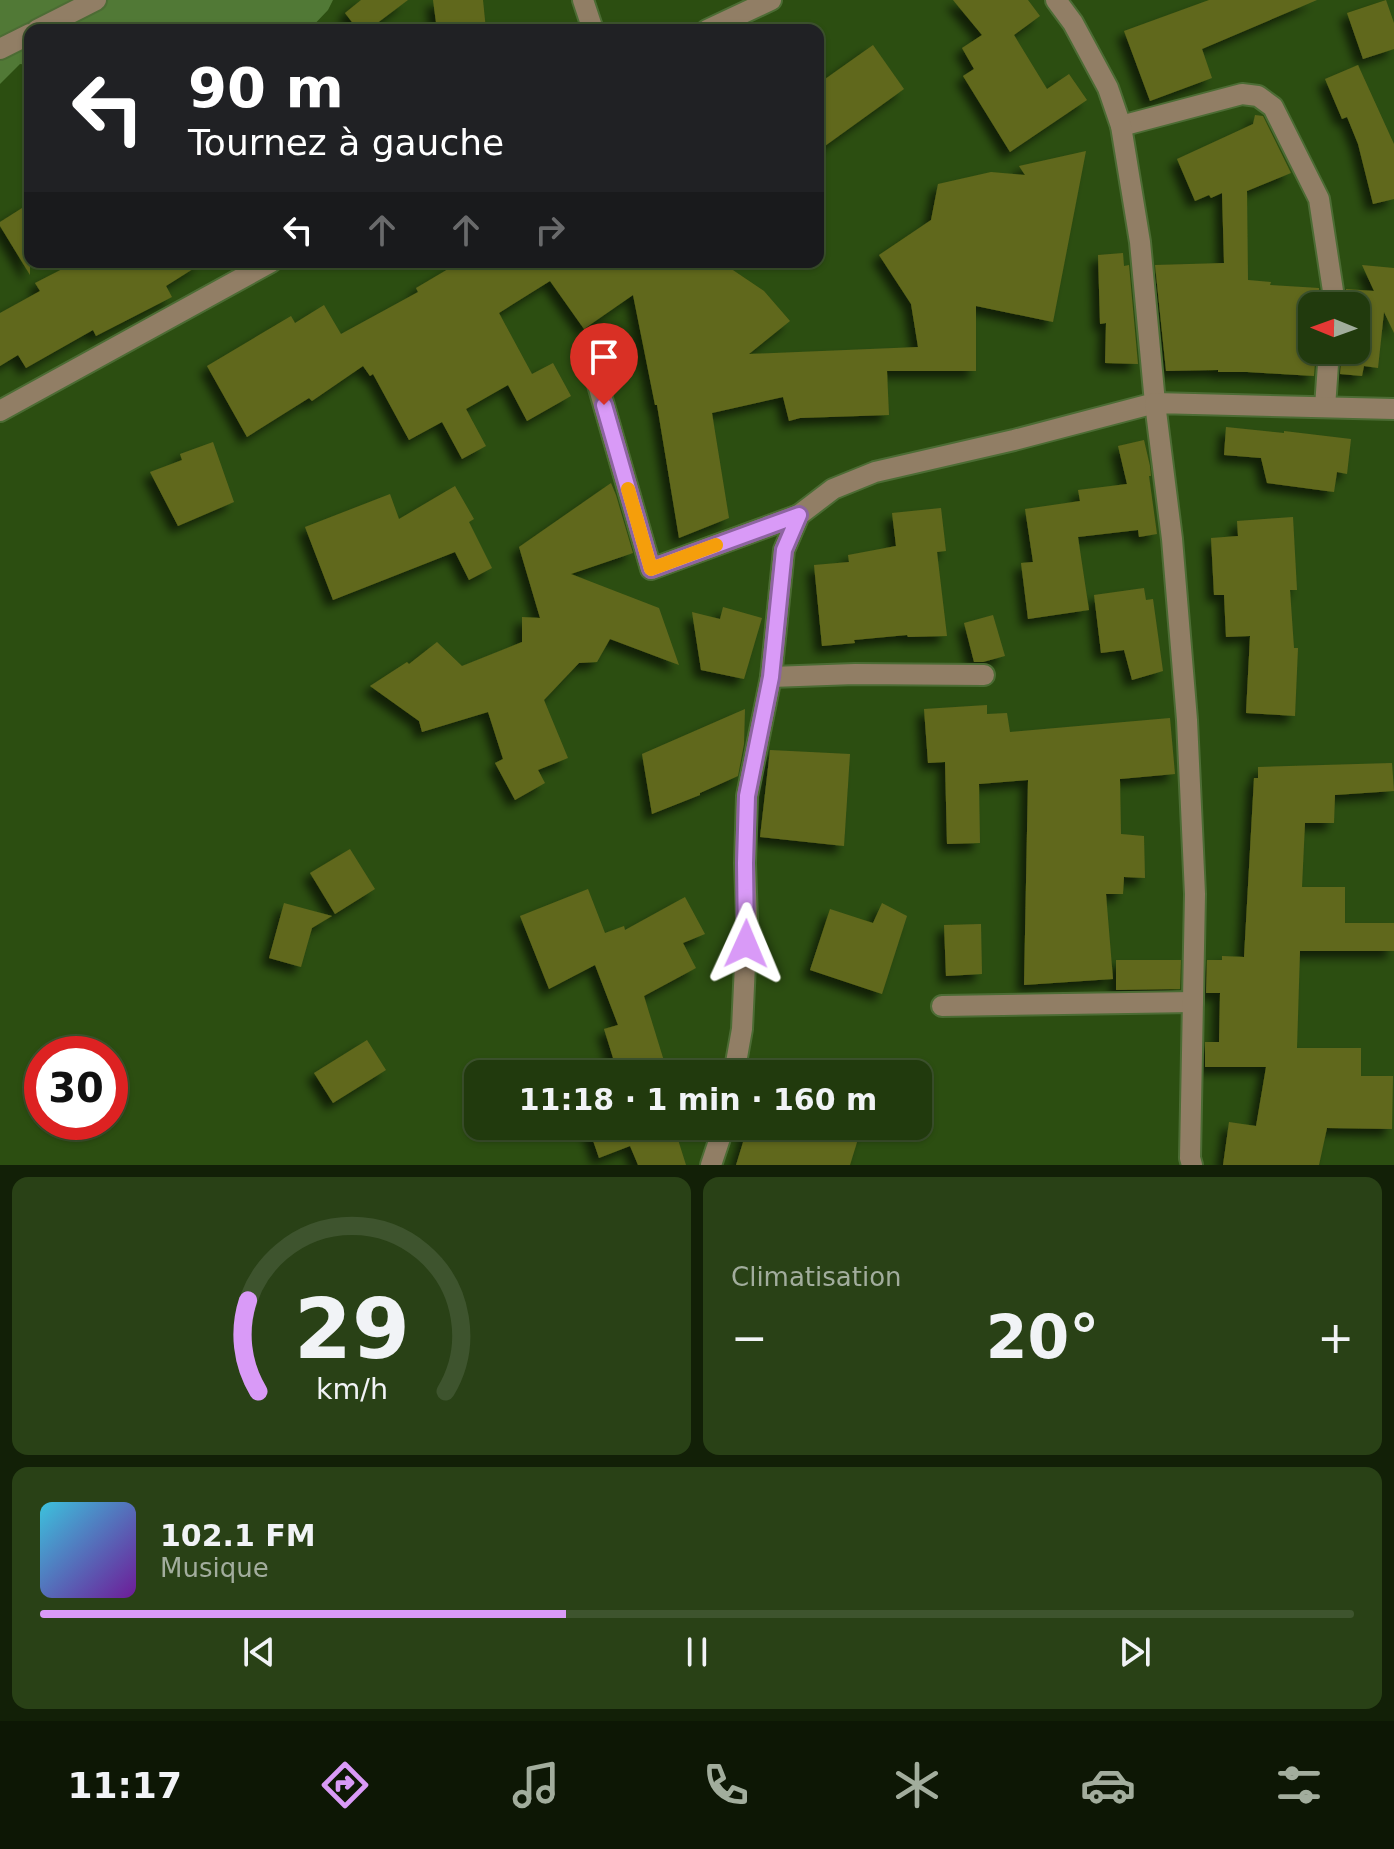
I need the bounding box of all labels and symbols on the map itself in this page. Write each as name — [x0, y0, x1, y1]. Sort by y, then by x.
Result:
north arrow — [1298, 292, 1370, 364]
pin — [570, 323, 638, 405]
position arrow — [704, 902, 788, 986]
speed limit sign: 30 — [24, 1036, 128, 1140]

